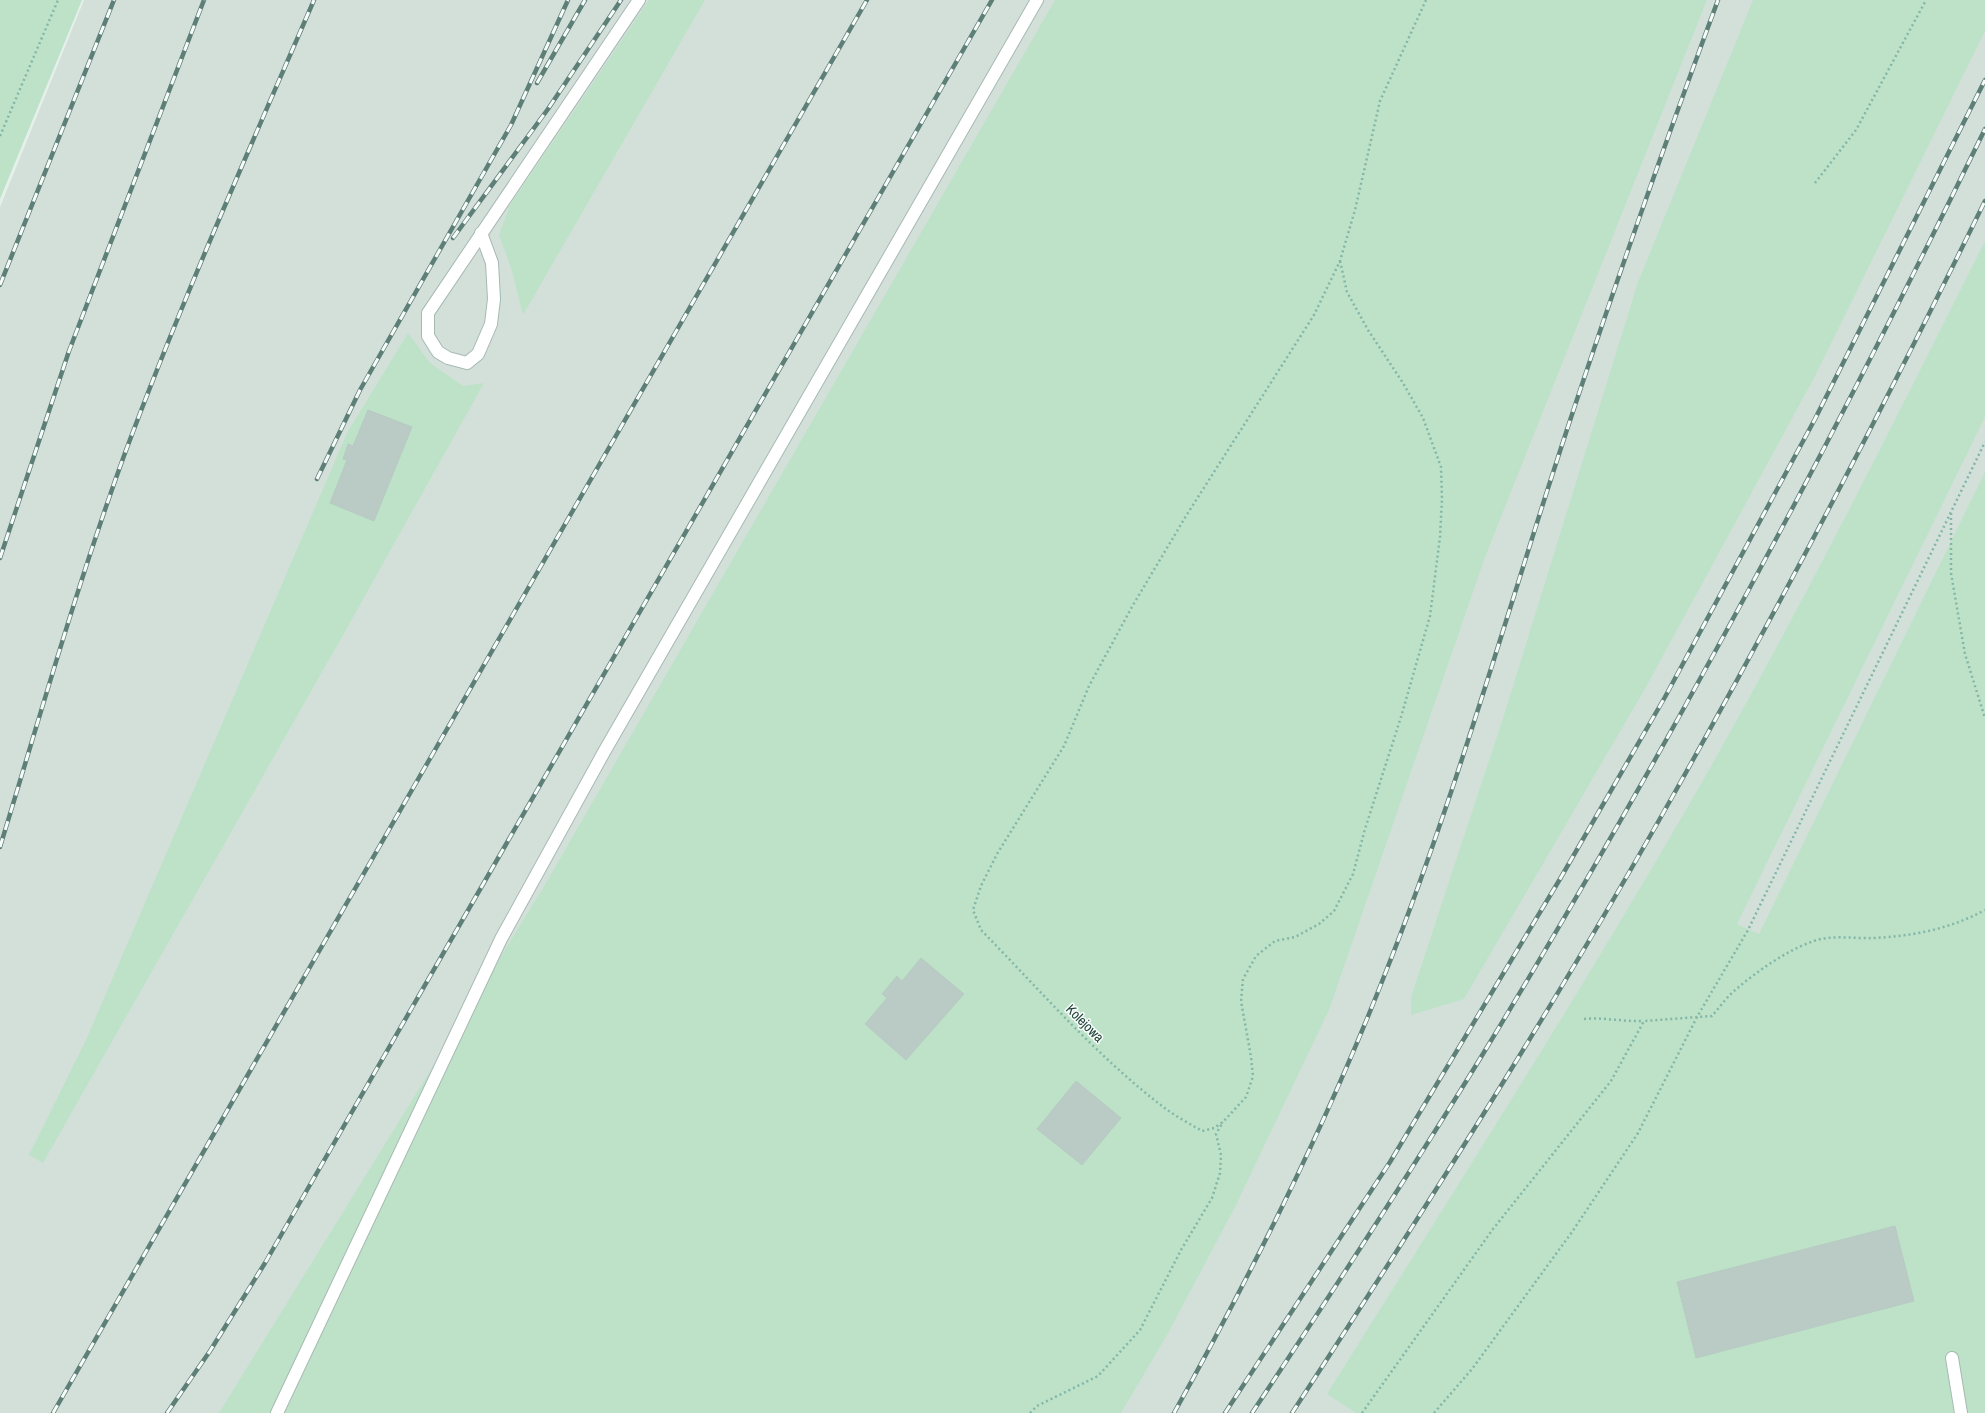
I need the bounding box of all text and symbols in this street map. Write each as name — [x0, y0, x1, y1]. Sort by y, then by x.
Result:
street label: Kolejowa — [1062, 1000, 1108, 1046]

